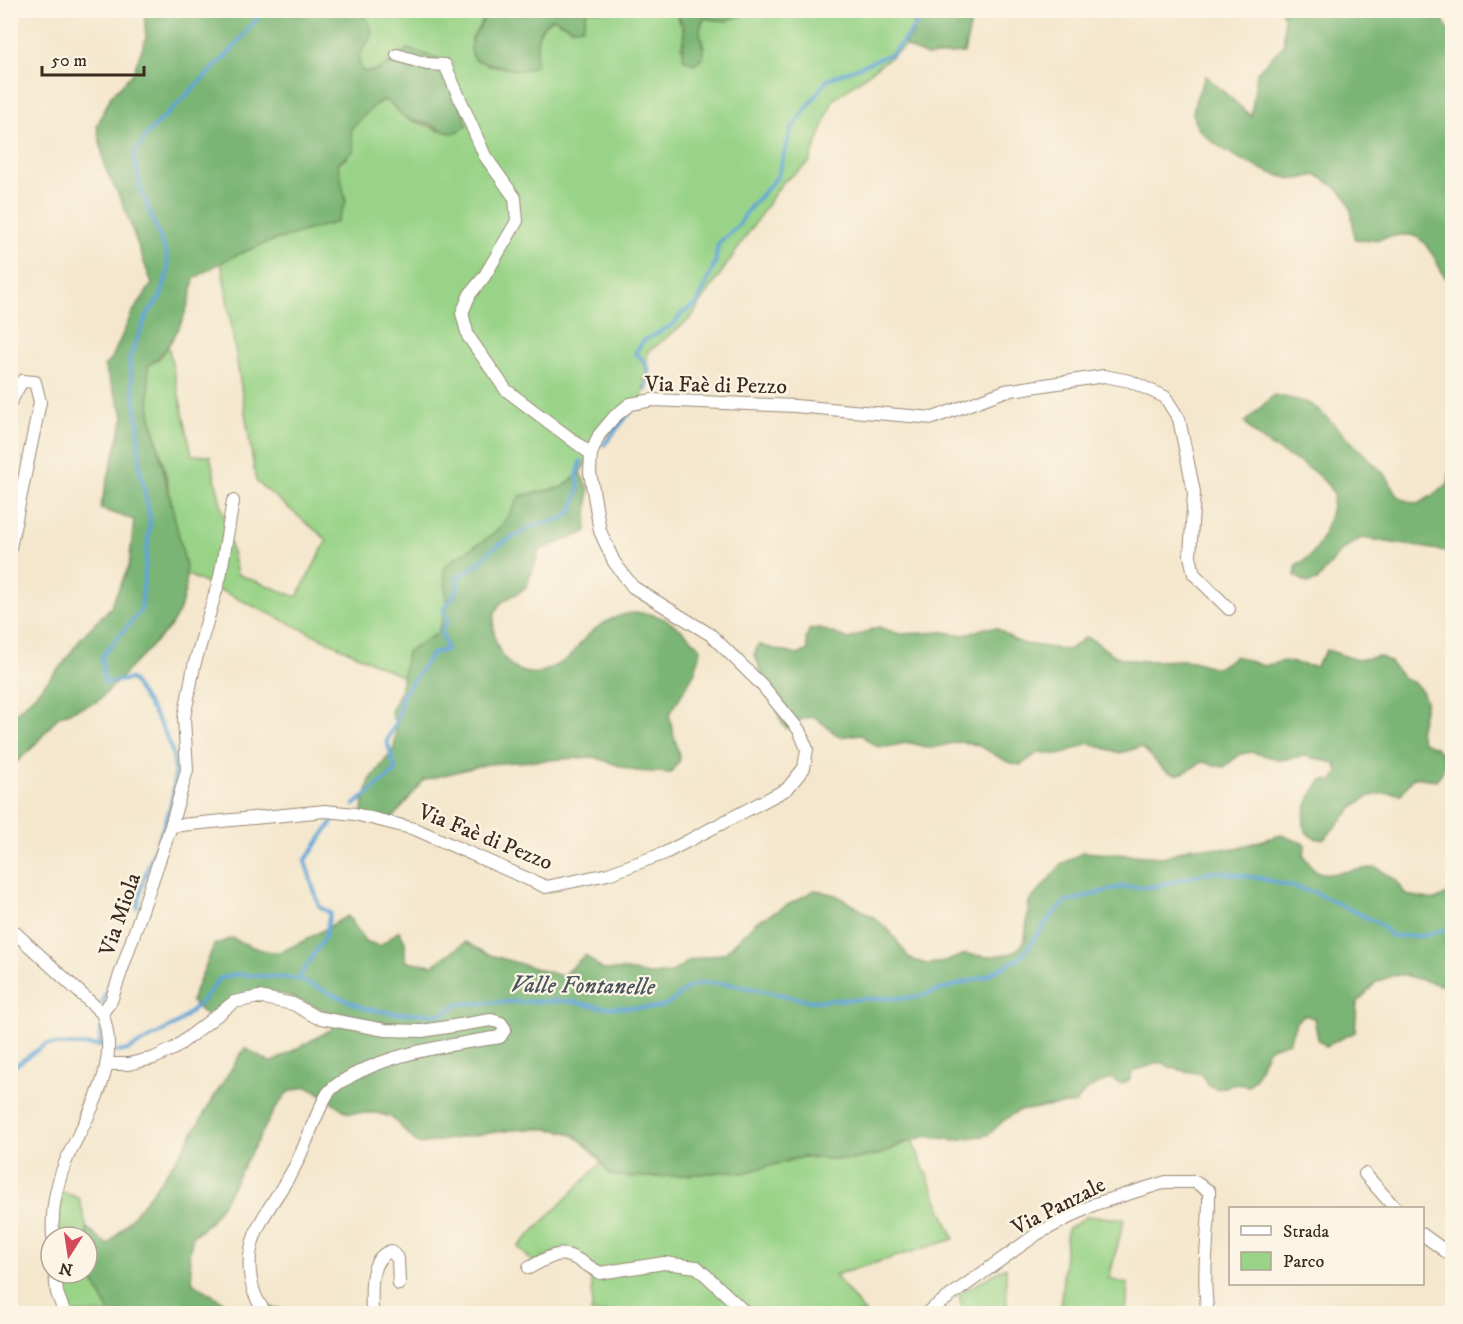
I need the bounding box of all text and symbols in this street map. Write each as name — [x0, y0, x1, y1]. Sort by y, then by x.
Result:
scale bar — [42, 39, 144, 77]
text: 50 m — [51, 50, 87, 72]
street label: Via Faè di Pezzo — [644, 371, 787, 400]
street label: Via Faè di Pezzo — [414, 798, 556, 877]
street label: Via Miola — [93, 869, 147, 960]
water label: Valle Fontanelle — [511, 970, 656, 1002]
street label: Via Panzale — [1006, 1171, 1110, 1242]
legend — [1229, 1207, 1424, 1285]
text: Strada — [1283, 1221, 1330, 1243]
north arrow — [39, 1225, 99, 1285]
text: Parco — [1283, 1251, 1324, 1273]
text: N — [58, 1258, 75, 1280]

